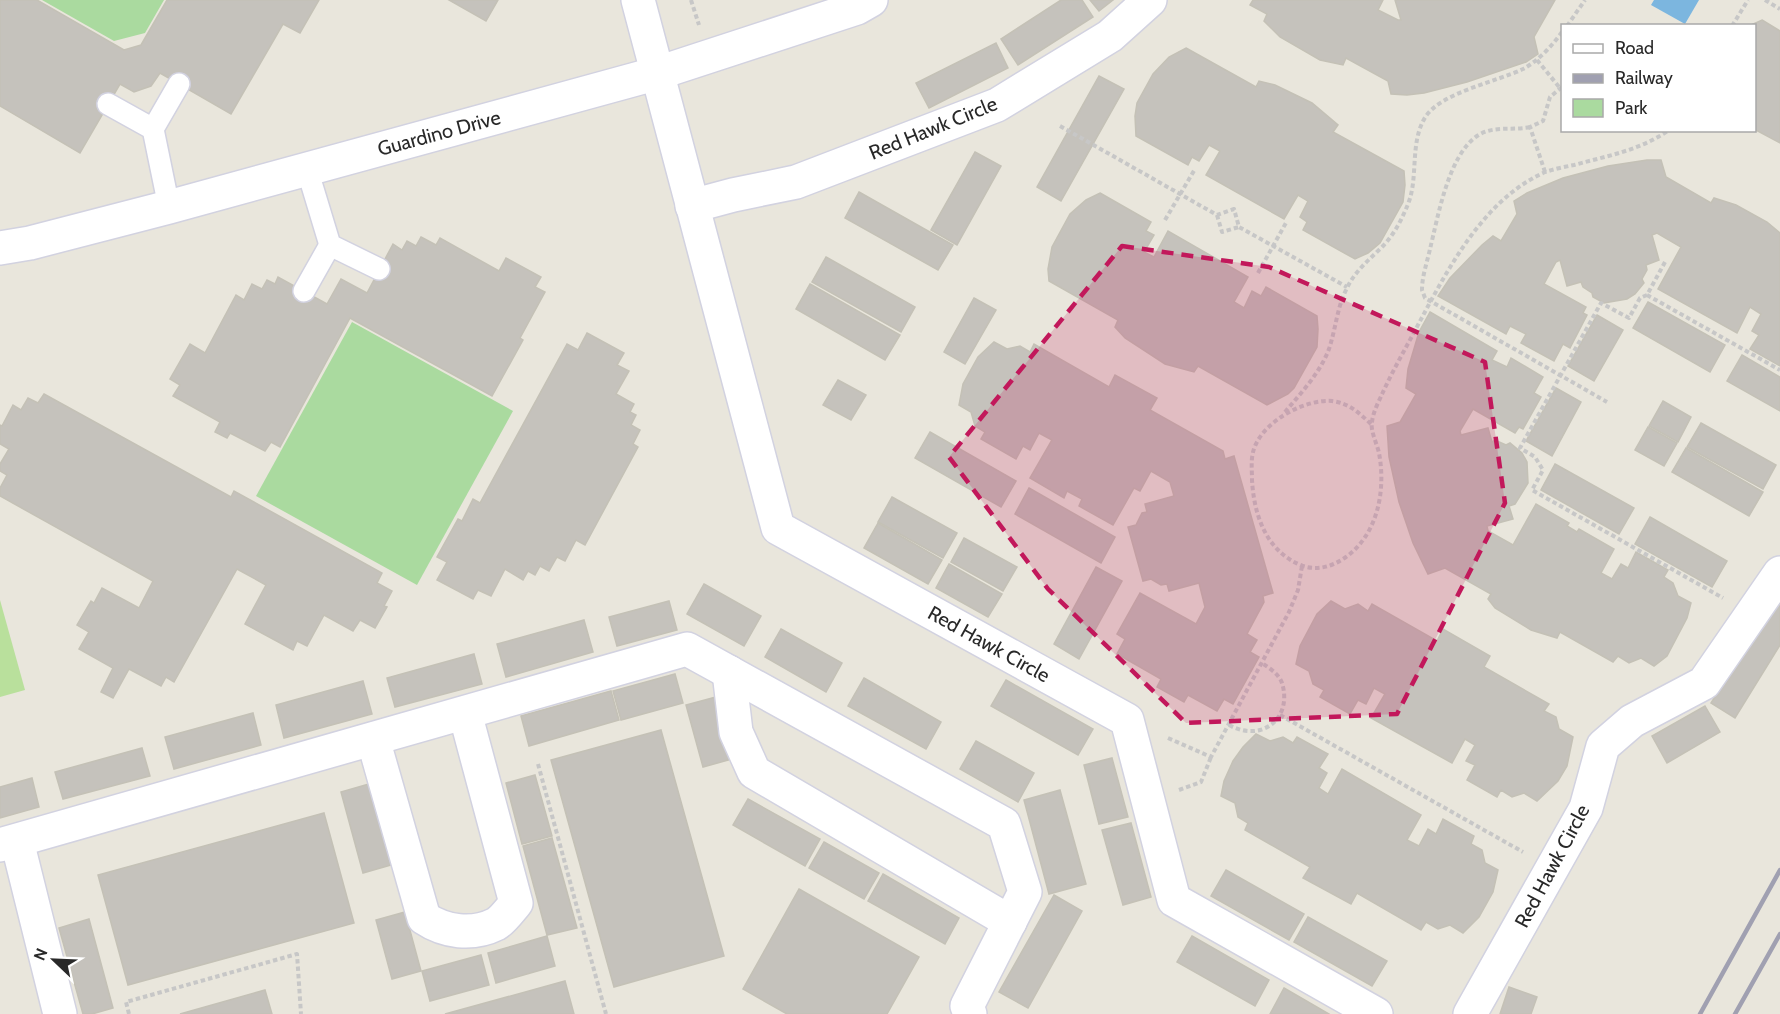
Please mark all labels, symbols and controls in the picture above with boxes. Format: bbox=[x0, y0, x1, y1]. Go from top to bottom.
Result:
legend bbox=[1561, 24, 1756, 132]
text: Road bbox=[1615, 37, 1654, 59]
text: Railway bbox=[1615, 67, 1673, 89]
street label: Red Hawk Circle bbox=[865, 91, 1001, 165]
text: Park bbox=[1615, 97, 1648, 119]
street label: Guardino Drive bbox=[375, 105, 503, 161]
street label: Red Hawk Circle bbox=[924, 601, 1054, 687]
street label: Red Hawk Circle bbox=[1509, 800, 1595, 932]
north arrow bbox=[24, 930, 84, 990]
text: N bbox=[30, 945, 52, 963]

